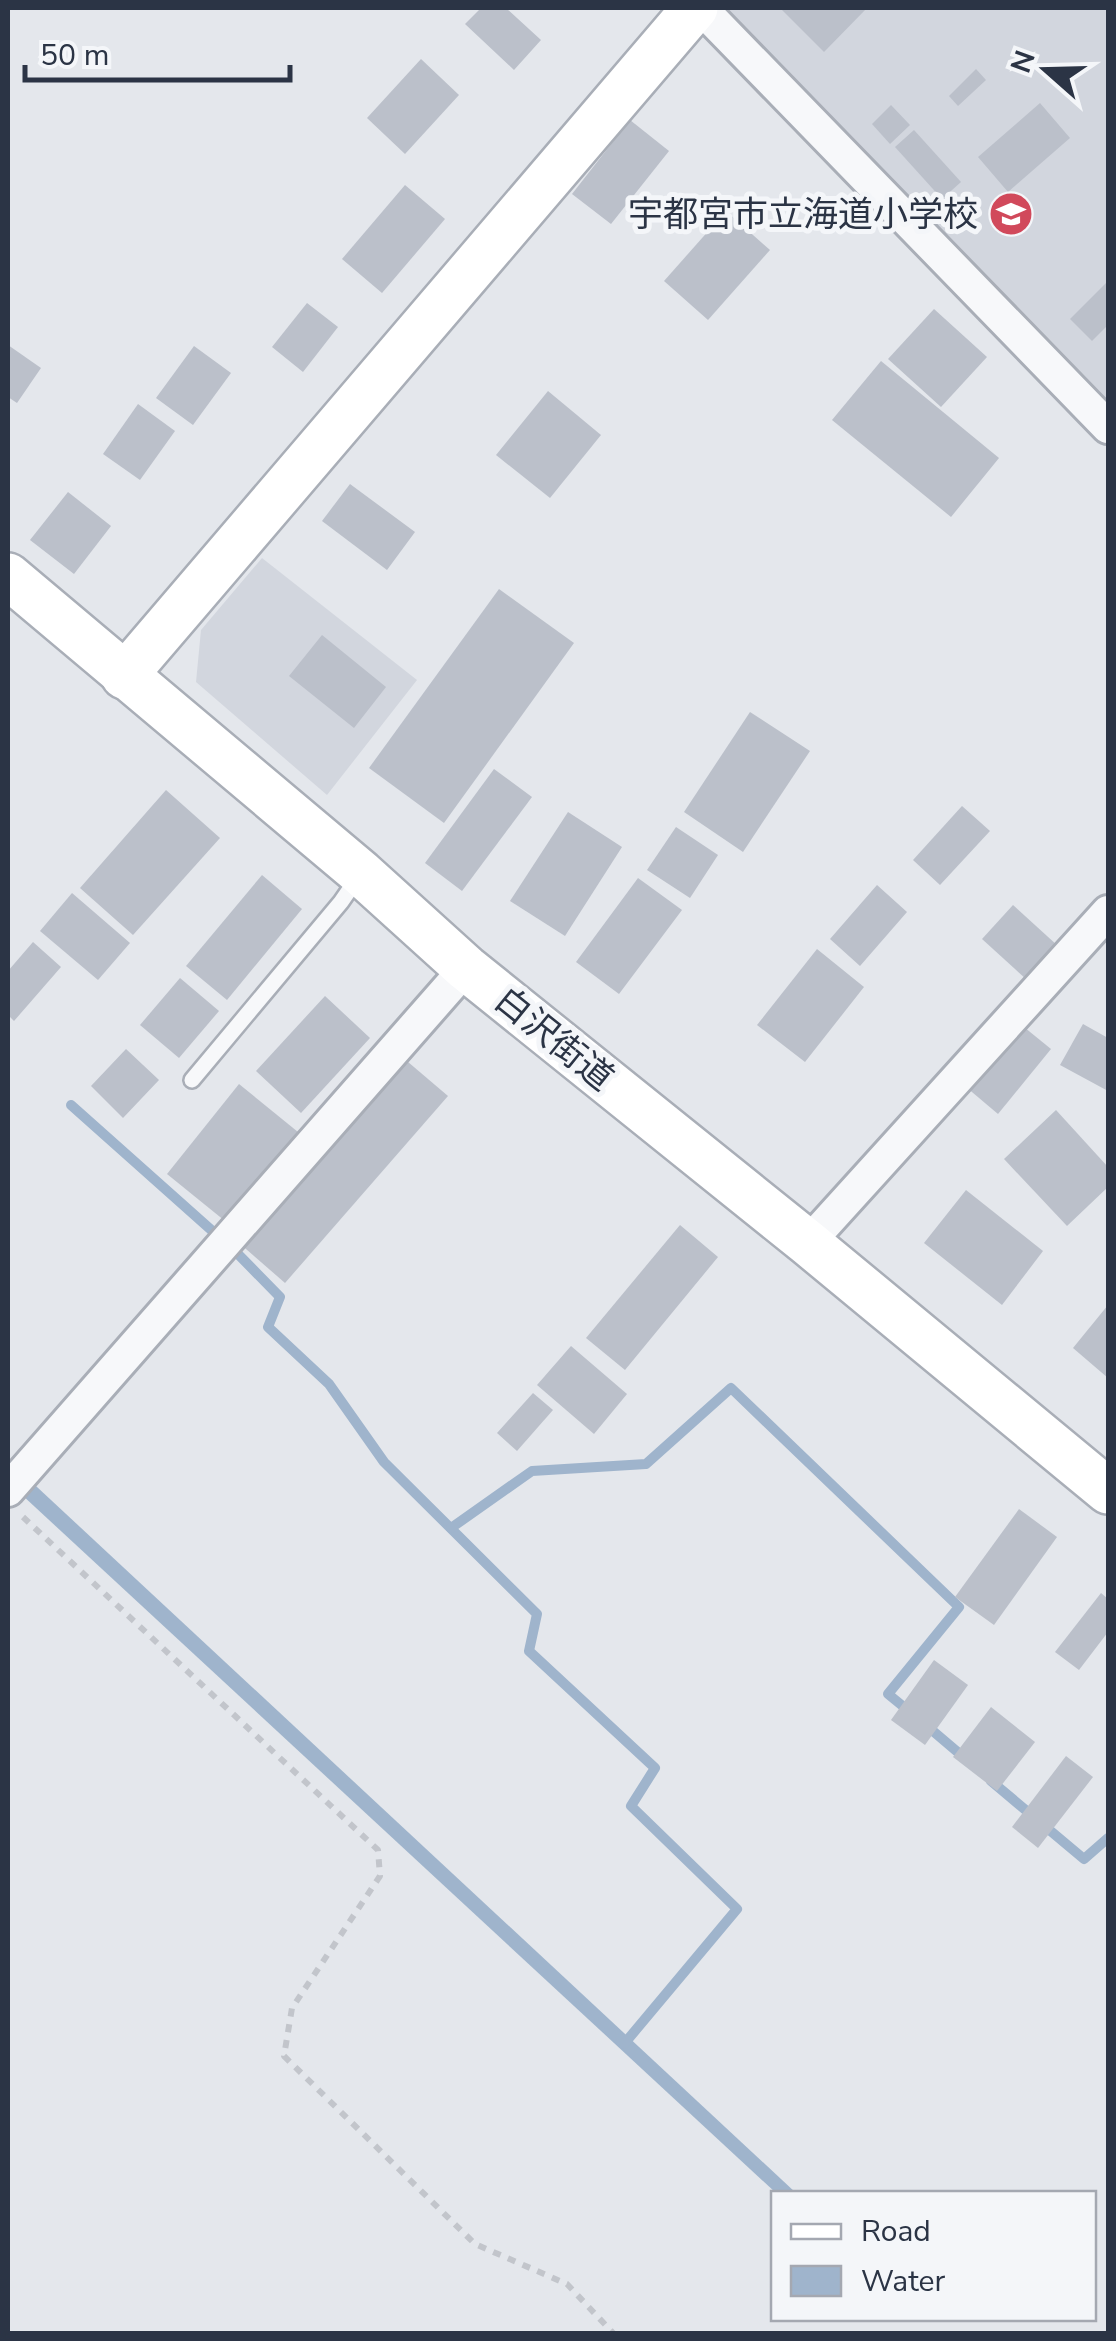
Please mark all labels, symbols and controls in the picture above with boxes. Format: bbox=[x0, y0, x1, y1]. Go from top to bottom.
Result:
scale bar bbox=[25, 20, 290, 82]
north arrow bbox=[996, 20, 1096, 120]
text: 50 m bbox=[40, 35, 109, 76]
text: N bbox=[1002, 45, 1045, 78]
place label: 宇都宮市立海道小学校 bbox=[628, 191, 978, 238]
school or university icon: 宇都宮市立海道小学校 bbox=[988, 191, 1034, 237]
street label: 白沢街道 bbox=[485, 977, 623, 1101]
legend bbox=[771, 2191, 1096, 2321]
text: Road bbox=[861, 2211, 931, 2252]
text: Water bbox=[861, 2261, 946, 2302]

